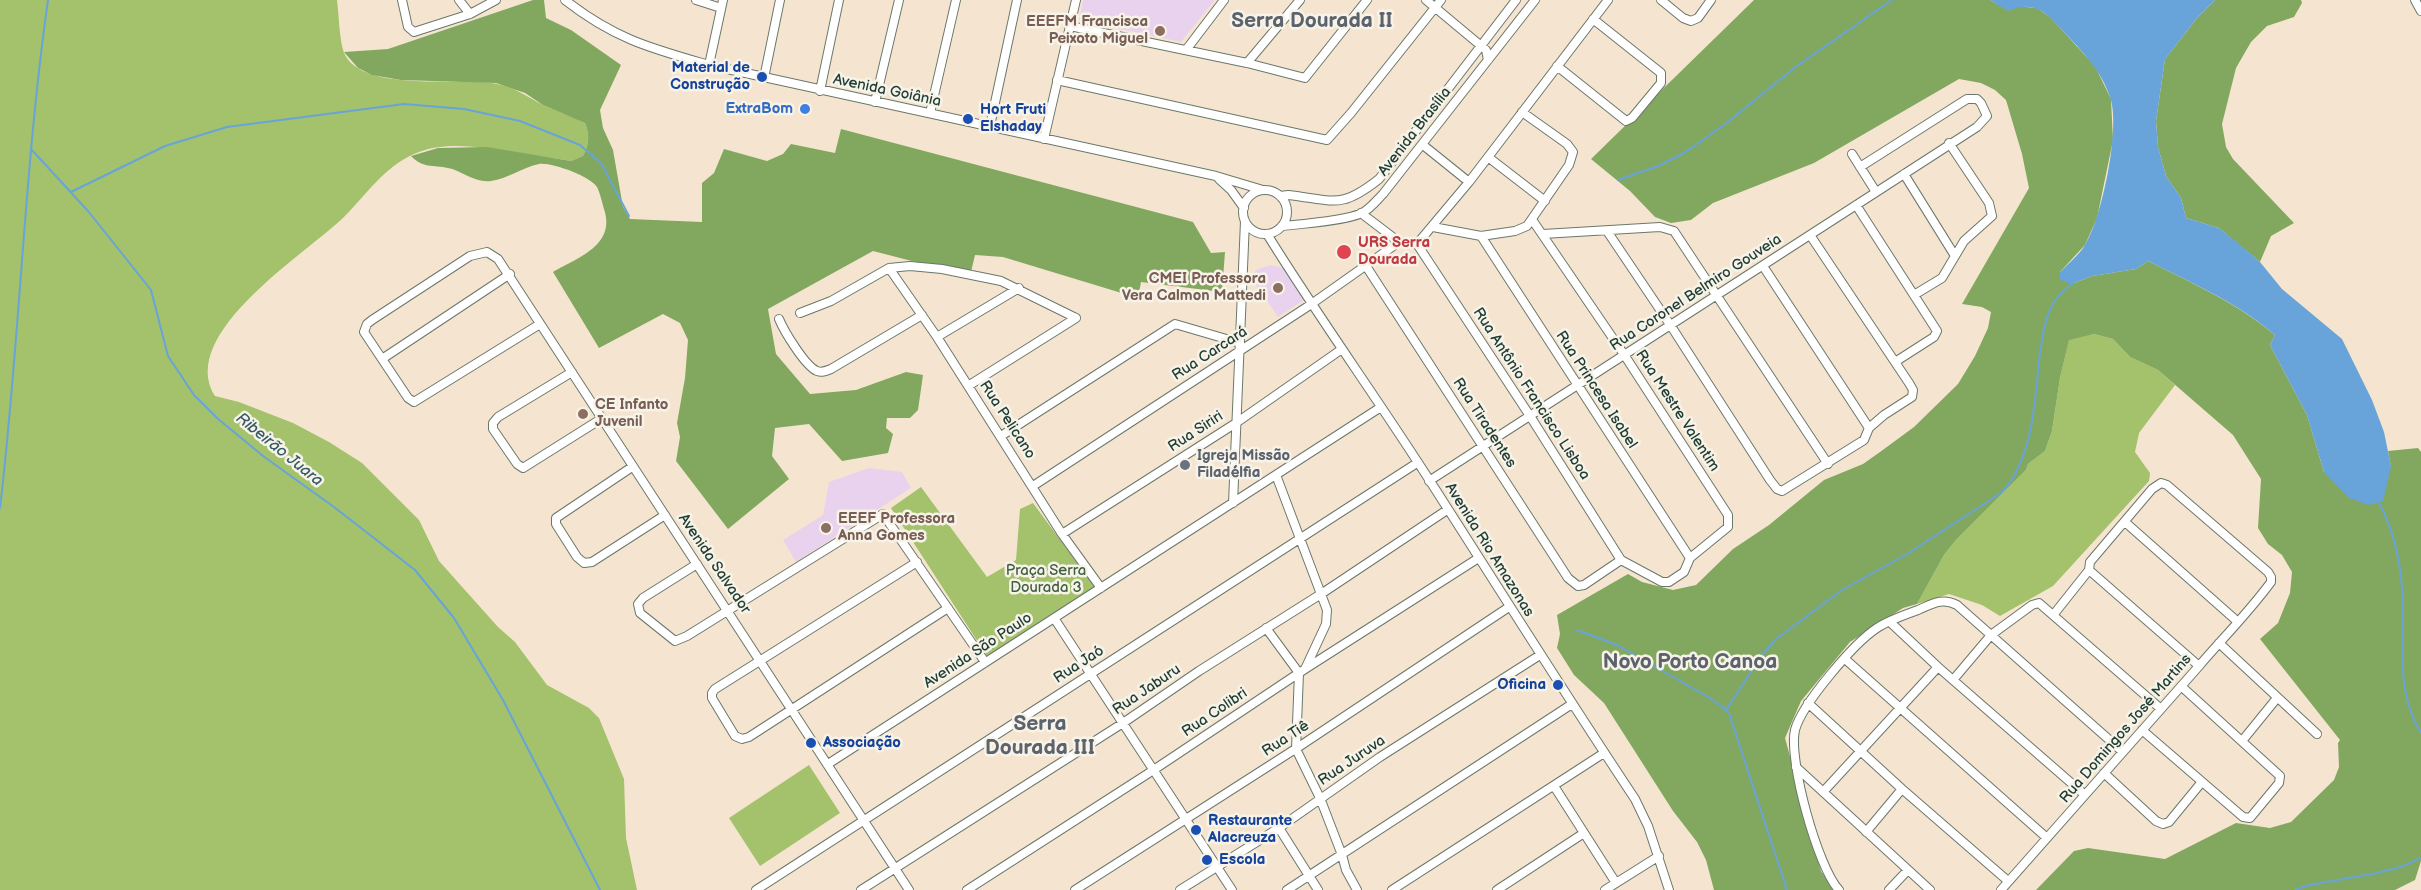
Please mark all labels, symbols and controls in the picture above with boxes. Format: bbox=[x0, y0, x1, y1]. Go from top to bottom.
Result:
district label: Serra Dourada II bbox=[1231, 9, 1393, 35]
place label: EEEFM Francisca Peixoto Miguel bbox=[1026, 13, 1148, 48]
marker: EEEFM Francisca Peixoto Miguel bbox=[1153, 24, 1167, 38]
place label: Material de Construção bbox=[670, 59, 750, 94]
marker: Material de Construção bbox=[755, 70, 769, 84]
street label: Avenida Goiânia bbox=[831, 71, 943, 111]
street label: Avenida Brasília bbox=[1375, 84, 1455, 180]
place label: ExtraBom bbox=[725, 100, 793, 118]
place label: Hort Fruti Elshaday bbox=[980, 101, 1046, 136]
marker: ExtraBom bbox=[798, 102, 812, 116]
marker: Hort Fruti Elshaday bbox=[961, 112, 975, 126]
street label: Rua Coronel Belmiro Gouveia bbox=[1607, 231, 1785, 355]
place label: URS Serra Dourada bbox=[1358, 234, 1430, 269]
marker: URS Serra Dourada bbox=[1335, 243, 1353, 261]
place label: CMEI Professora Vera Calmon Mattedi bbox=[1122, 270, 1266, 305]
marker: CMEI Professora Vera Calmon Mattedi bbox=[1271, 281, 1285, 295]
street label: Rua Antônio Francisco Lisboa bbox=[1468, 304, 1594, 484]
street label: Rua Carcará bbox=[1169, 323, 1251, 385]
street label: Rua Princesa Isabel bbox=[1551, 328, 1641, 452]
street label: Rua Mestre Valentim bbox=[1631, 347, 1723, 475]
street label: Rua Tiradentes bbox=[1448, 375, 1520, 471]
street label: Rua Pelicano bbox=[975, 378, 1039, 462]
place label: CE Infanto Juvenil bbox=[595, 396, 668, 431]
marker: CE Infanto Juvenil bbox=[576, 407, 590, 421]
street label: Rua Siriri bbox=[1165, 408, 1227, 456]
water label: Ribeirão Juara bbox=[232, 409, 326, 491]
place label: Igreja Missão Filadélfia bbox=[1197, 447, 1290, 482]
marker: Igreja Missão Filadélfia bbox=[1178, 458, 1192, 472]
street label: Avenida Rio Amazonas bbox=[1440, 480, 1538, 620]
place label: EEEF Professora Anna Gomes bbox=[838, 510, 955, 545]
street label: Avenida Salvador bbox=[674, 511, 754, 617]
marker: EEEF Professora Anna Gomes bbox=[819, 521, 833, 535]
park label: Praça Serra Dourada 3 bbox=[1006, 562, 1086, 597]
street label: Avenida São Paulo bbox=[920, 609, 1036, 693]
street label: Rua Jaó bbox=[1051, 642, 1107, 688]
district label: Novo Porto Canoa bbox=[1603, 650, 1777, 676]
street label: Rua Domingos José Martins bbox=[2056, 651, 2196, 807]
street label: Rua Jaburu bbox=[1110, 661, 1184, 719]
place label: Oficina bbox=[1498, 676, 1546, 694]
marker: Oficina bbox=[1551, 678, 1565, 692]
street label: Rua Colibri bbox=[1179, 685, 1251, 741]
district label: Serra Dourada III bbox=[985, 712, 1095, 762]
street label: Rua Tiê bbox=[1259, 717, 1313, 761]
street label: Rua Juruva bbox=[1315, 732, 1389, 790]
place label: Associação bbox=[823, 734, 901, 752]
marker: Associação bbox=[804, 736, 818, 750]
place label: Restaurante Alacreuza bbox=[1208, 812, 1292, 847]
marker: Restaurante Alacreuza bbox=[1189, 823, 1203, 837]
place label: Escola bbox=[1219, 851, 1265, 869]
marker: Escola bbox=[1200, 853, 1214, 867]

